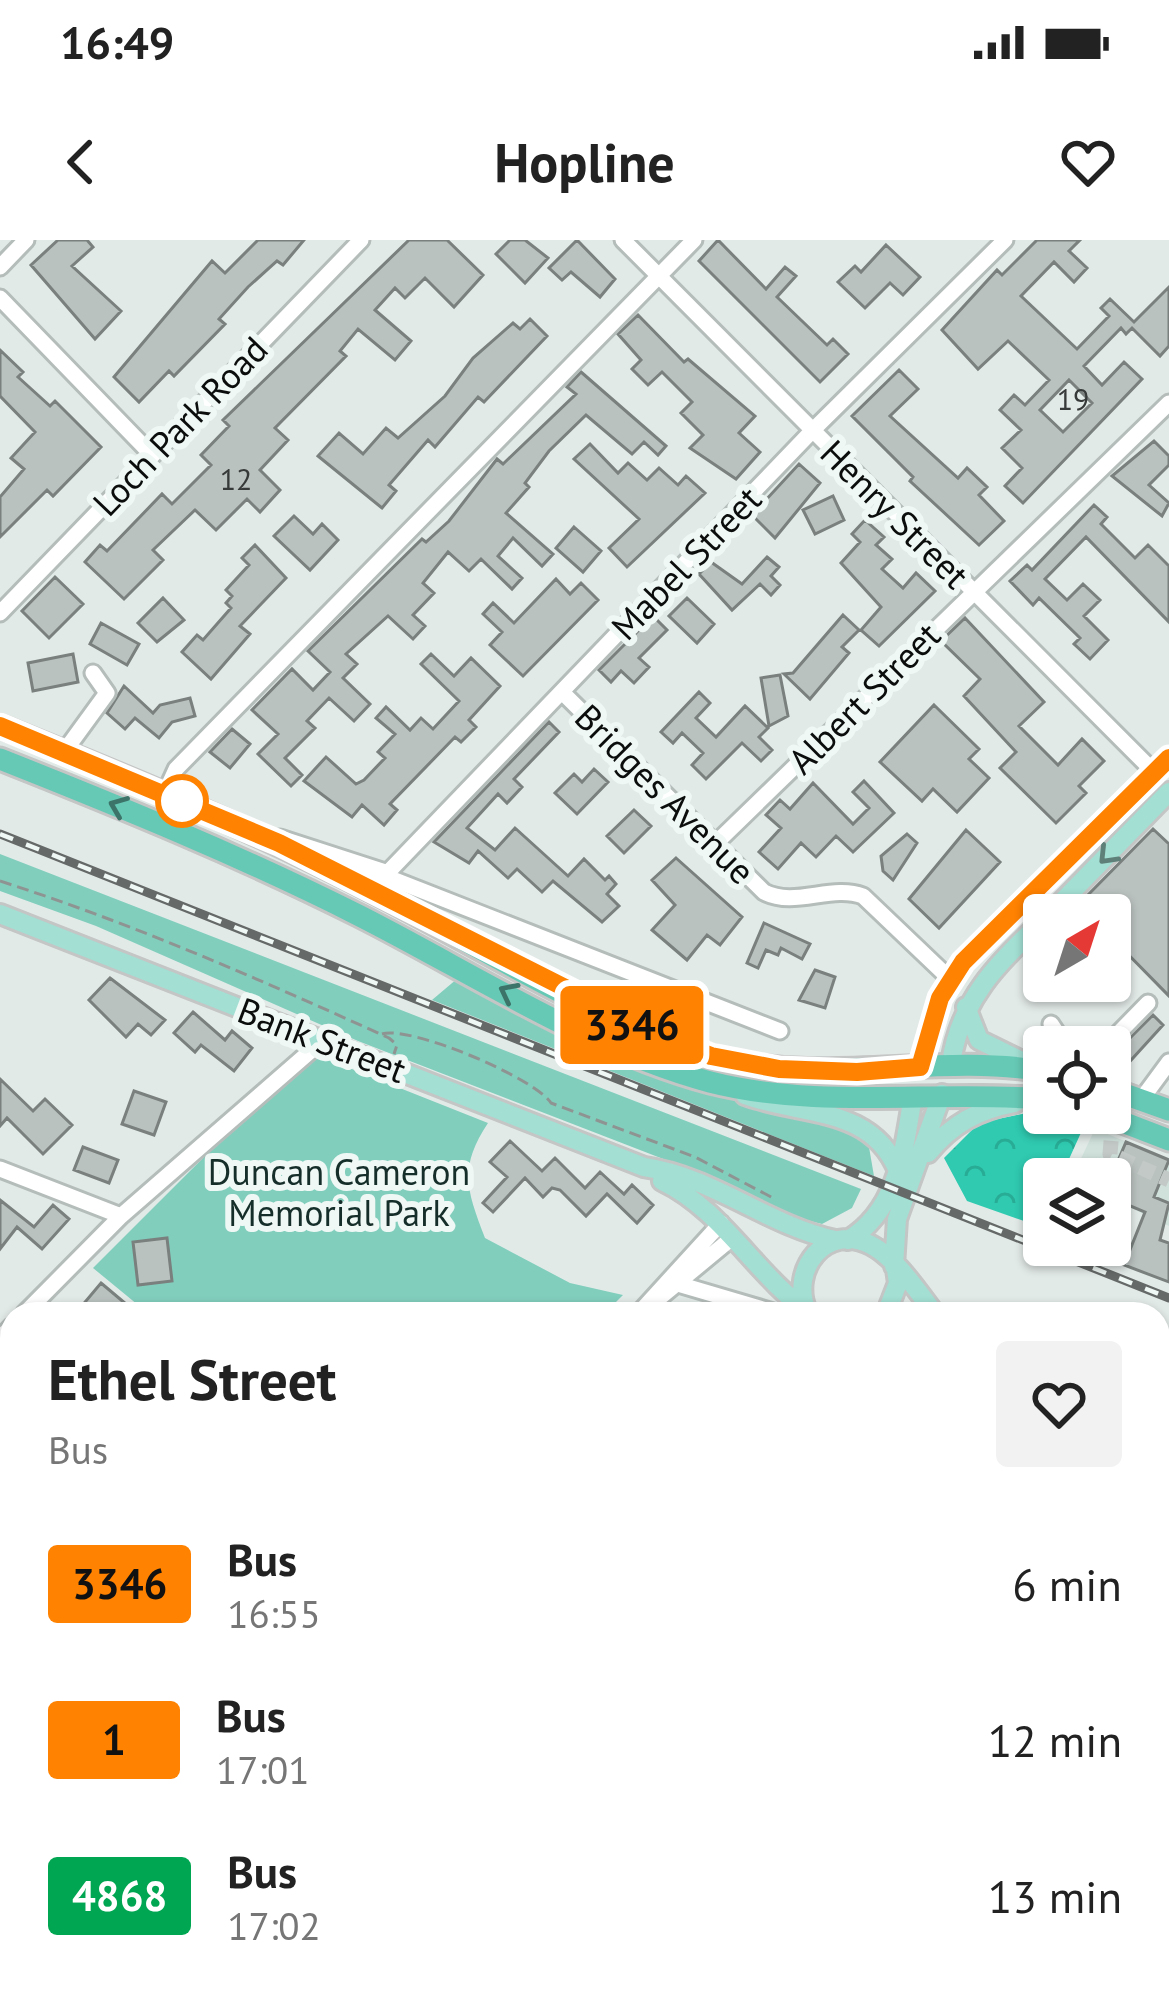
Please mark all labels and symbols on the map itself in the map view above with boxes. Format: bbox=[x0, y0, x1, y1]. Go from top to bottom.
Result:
street label: Loch Park Road bbox=[82, 326, 277, 526]
house number: 19 bbox=[1057, 379, 1089, 418]
street label: Henry Street bbox=[811, 429, 980, 598]
house number: 12 bbox=[220, 459, 252, 498]
street label: Mabel Street bbox=[601, 476, 771, 650]
street label: Albert Street bbox=[778, 612, 950, 784]
street label: Bridges Avenue bbox=[565, 694, 765, 894]
unlabelled marker bbox=[157, 776, 207, 826]
one-way arrow bbox=[109, 796, 130, 820]
one-way arrow bbox=[1099, 841, 1121, 863]
north arrow bbox=[1023, 894, 1131, 1002]
one-way arrow bbox=[499, 983, 520, 1006]
street label: Bank Street bbox=[231, 986, 413, 1093]
line badge: 3346 bbox=[548, 986, 716, 1064]
park label: Duncan Cameron Memorial Park bbox=[208, 1148, 470, 1236]

